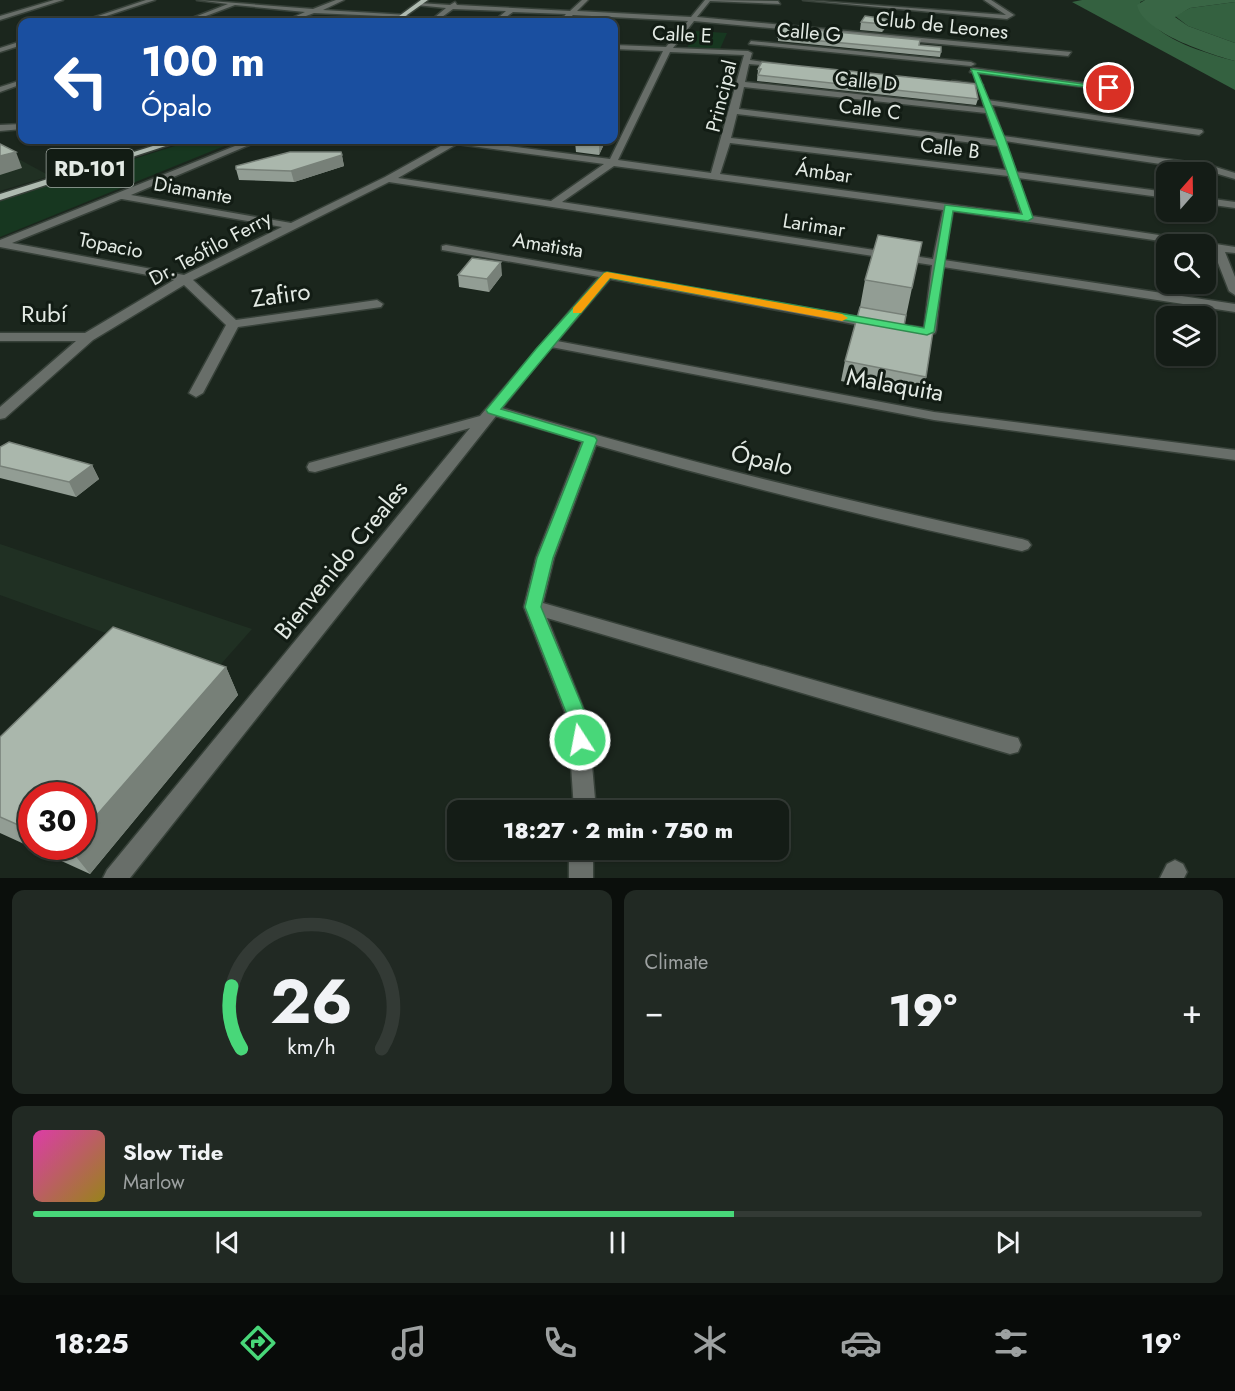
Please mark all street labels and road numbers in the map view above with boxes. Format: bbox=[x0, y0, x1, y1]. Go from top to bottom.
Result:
street label: Club de Leones bbox=[874, 4, 1010, 47]
street label: Calle G bbox=[776, 15, 842, 50]
street label: Calle E bbox=[651, 18, 713, 51]
street label: Principal bbox=[699, 57, 744, 135]
street label: Calle D bbox=[833, 64, 899, 99]
street label: Calle C bbox=[837, 91, 903, 128]
street label: Calle B bbox=[918, 130, 981, 167]
road number: RD-101 bbox=[46, 149, 134, 187]
street label: Ámbar bbox=[794, 154, 854, 191]
street label: Diamante bbox=[151, 169, 234, 212]
street label: Dr. Teófilo Ferry bbox=[144, 204, 277, 293]
street label: Larimar bbox=[781, 206, 847, 245]
street label: Topacio bbox=[76, 225, 146, 266]
street label: Amatista bbox=[511, 226, 585, 265]
street label: Zafiro bbox=[249, 273, 312, 316]
street label: Rubí bbox=[21, 296, 68, 331]
street label: Malaquita bbox=[844, 359, 946, 410]
street label: Ópalo bbox=[727, 435, 797, 484]
street label: Bienvenido Creales bbox=[265, 473, 416, 647]

